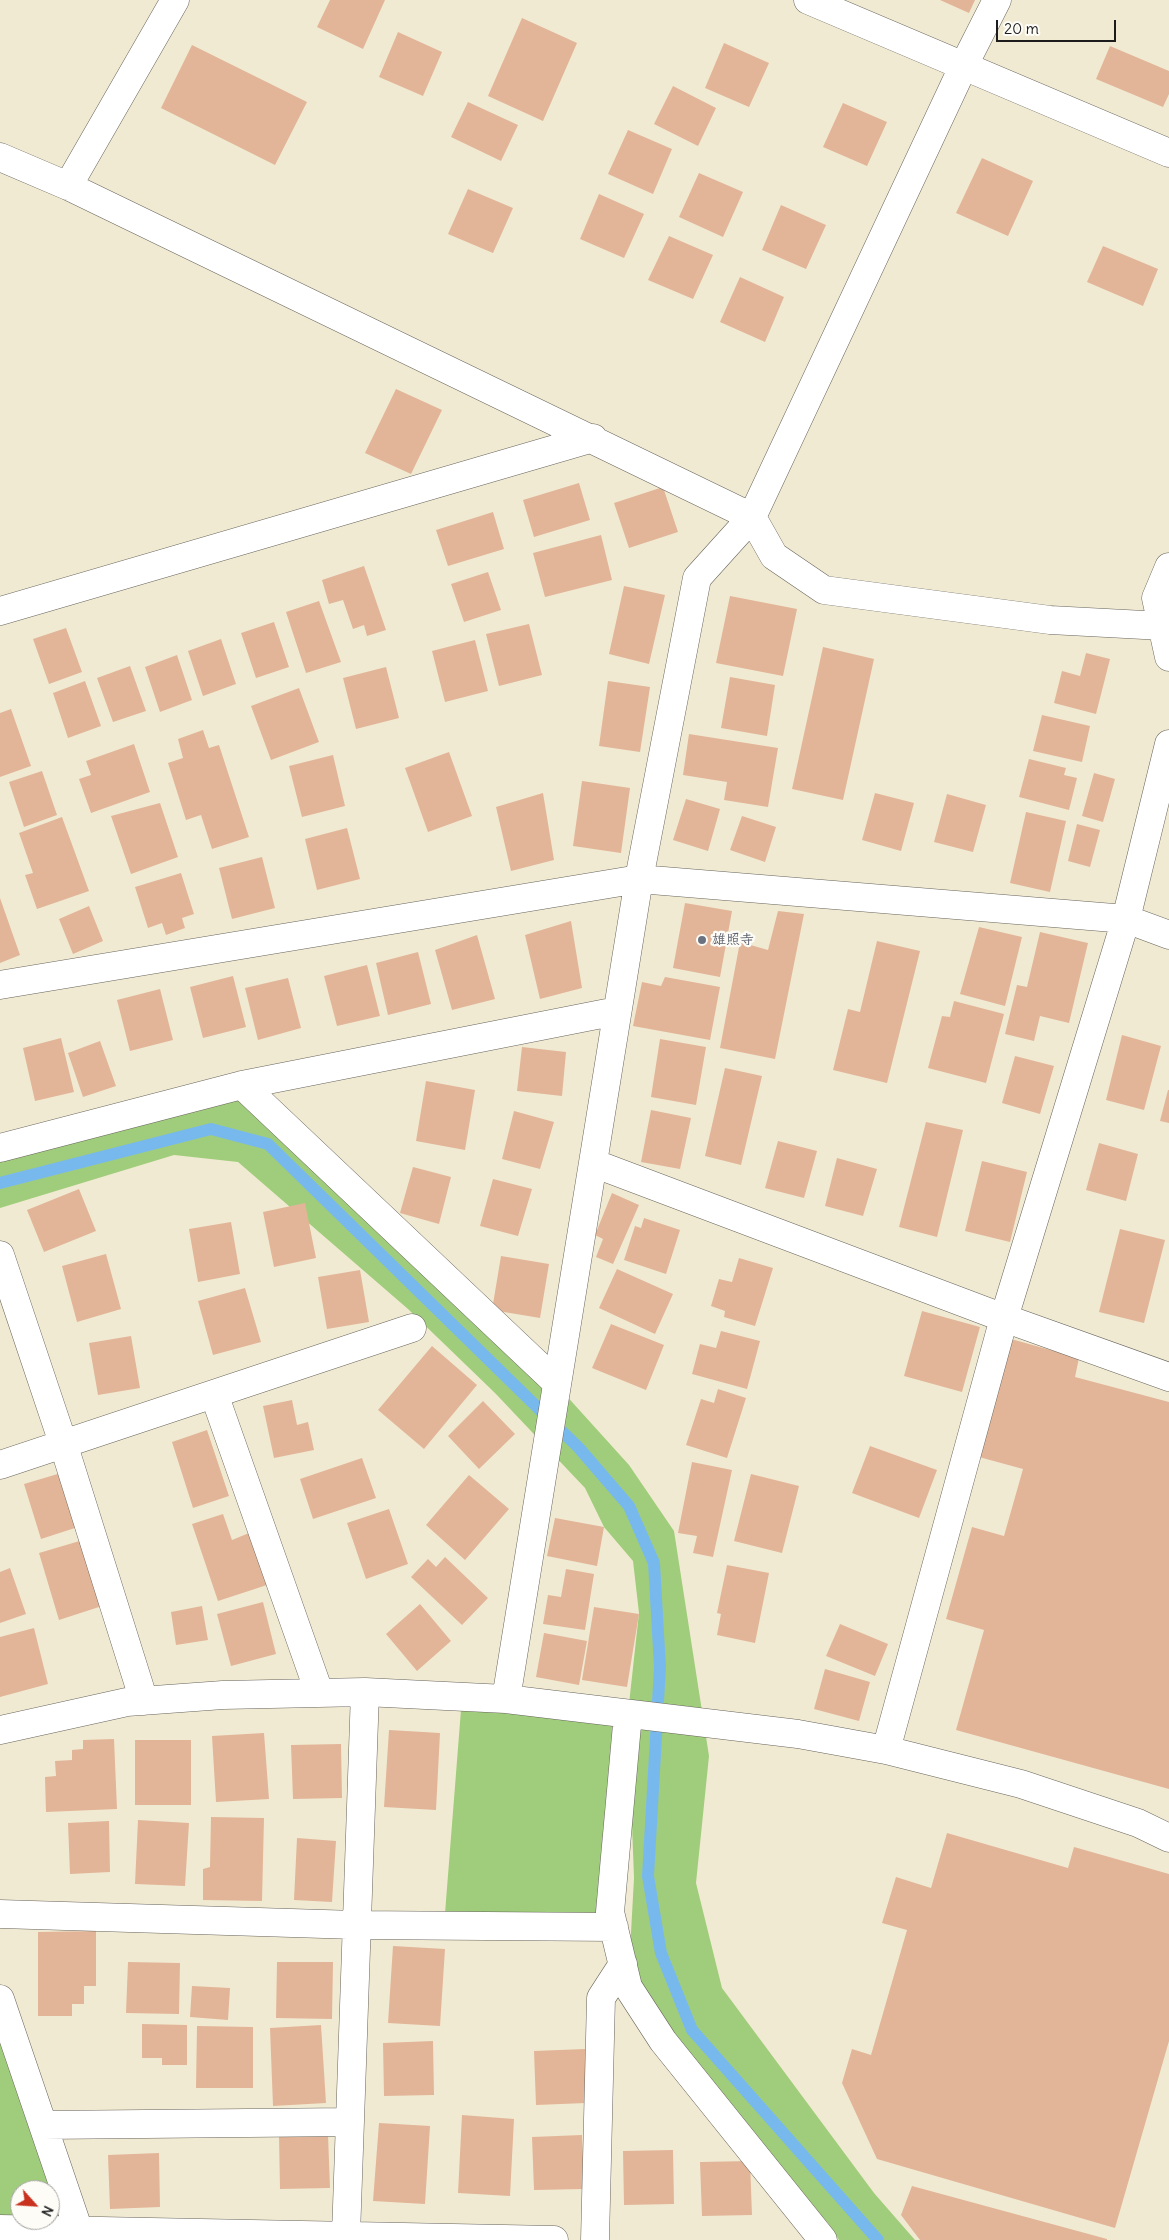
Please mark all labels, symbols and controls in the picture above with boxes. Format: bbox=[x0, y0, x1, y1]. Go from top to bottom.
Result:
scale bar bbox=[999, 10, 1119, 42]
text: 20 m bbox=[1004, 19, 1039, 38]
place label: 雄照寺 bbox=[712, 932, 754, 948]
marker: 雄照寺 bbox=[696, 934, 708, 946]
north arrow bbox=[10, 2180, 60, 2230]
text: N bbox=[37, 2203, 58, 2219]

